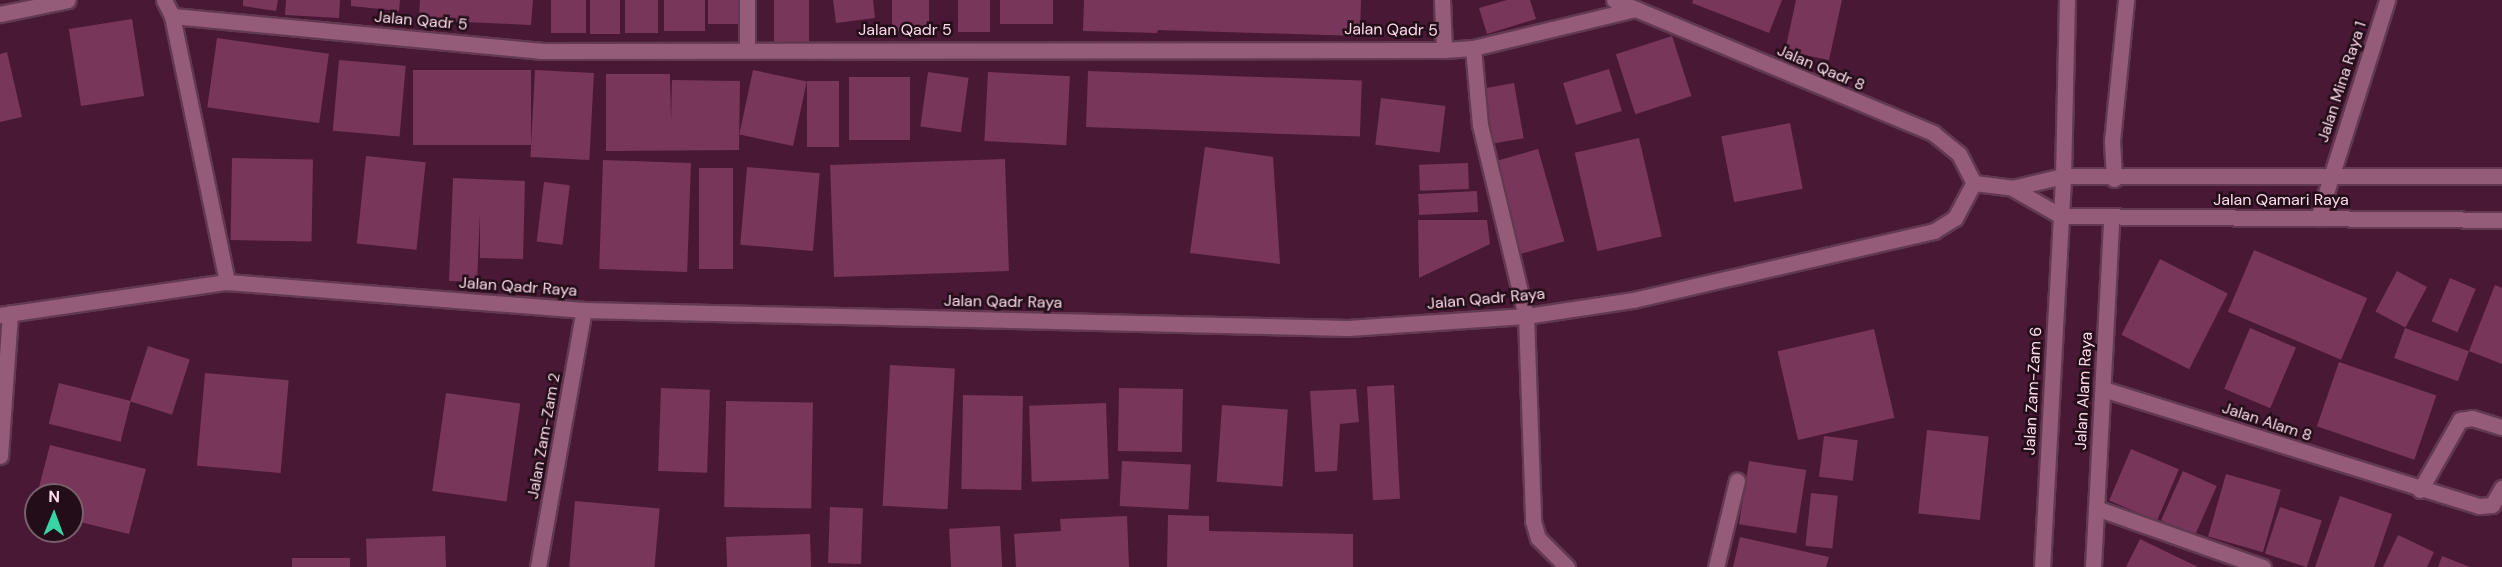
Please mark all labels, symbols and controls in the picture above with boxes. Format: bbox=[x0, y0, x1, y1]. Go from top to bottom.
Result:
street label: Jalan Qadr 5 bbox=[374, 7, 468, 35]
street label: Jalan Mina Raya 1 bbox=[2313, 19, 2371, 145]
street label: Jalan Qadr 5 bbox=[858, 20, 952, 40]
street label: Jalan Qadr 5 bbox=[1344, 20, 1438, 40]
street label: Jalan Qadr 8 bbox=[1774, 41, 1868, 95]
street label: Jalan Qamari Raya bbox=[2213, 190, 2349, 210]
street label: Jalan Qadr Raya bbox=[458, 273, 578, 301]
street label: Jalan Qadr Raya bbox=[1426, 284, 1546, 314]
street label: Jalan Qadr Raya bbox=[944, 291, 1062, 313]
street label: Jalan Zam-Zam 6 bbox=[2020, 326, 2046, 456]
street label: Jalan Alam Raya bbox=[2071, 331, 2097, 451]
street label: Jalan Zam-Zam 2 bbox=[523, 371, 565, 501]
street label: Jalan Alam 8 bbox=[2220, 398, 2314, 446]
north arrow bbox=[24, 483, 84, 543]
text: N bbox=[48, 486, 60, 507]

